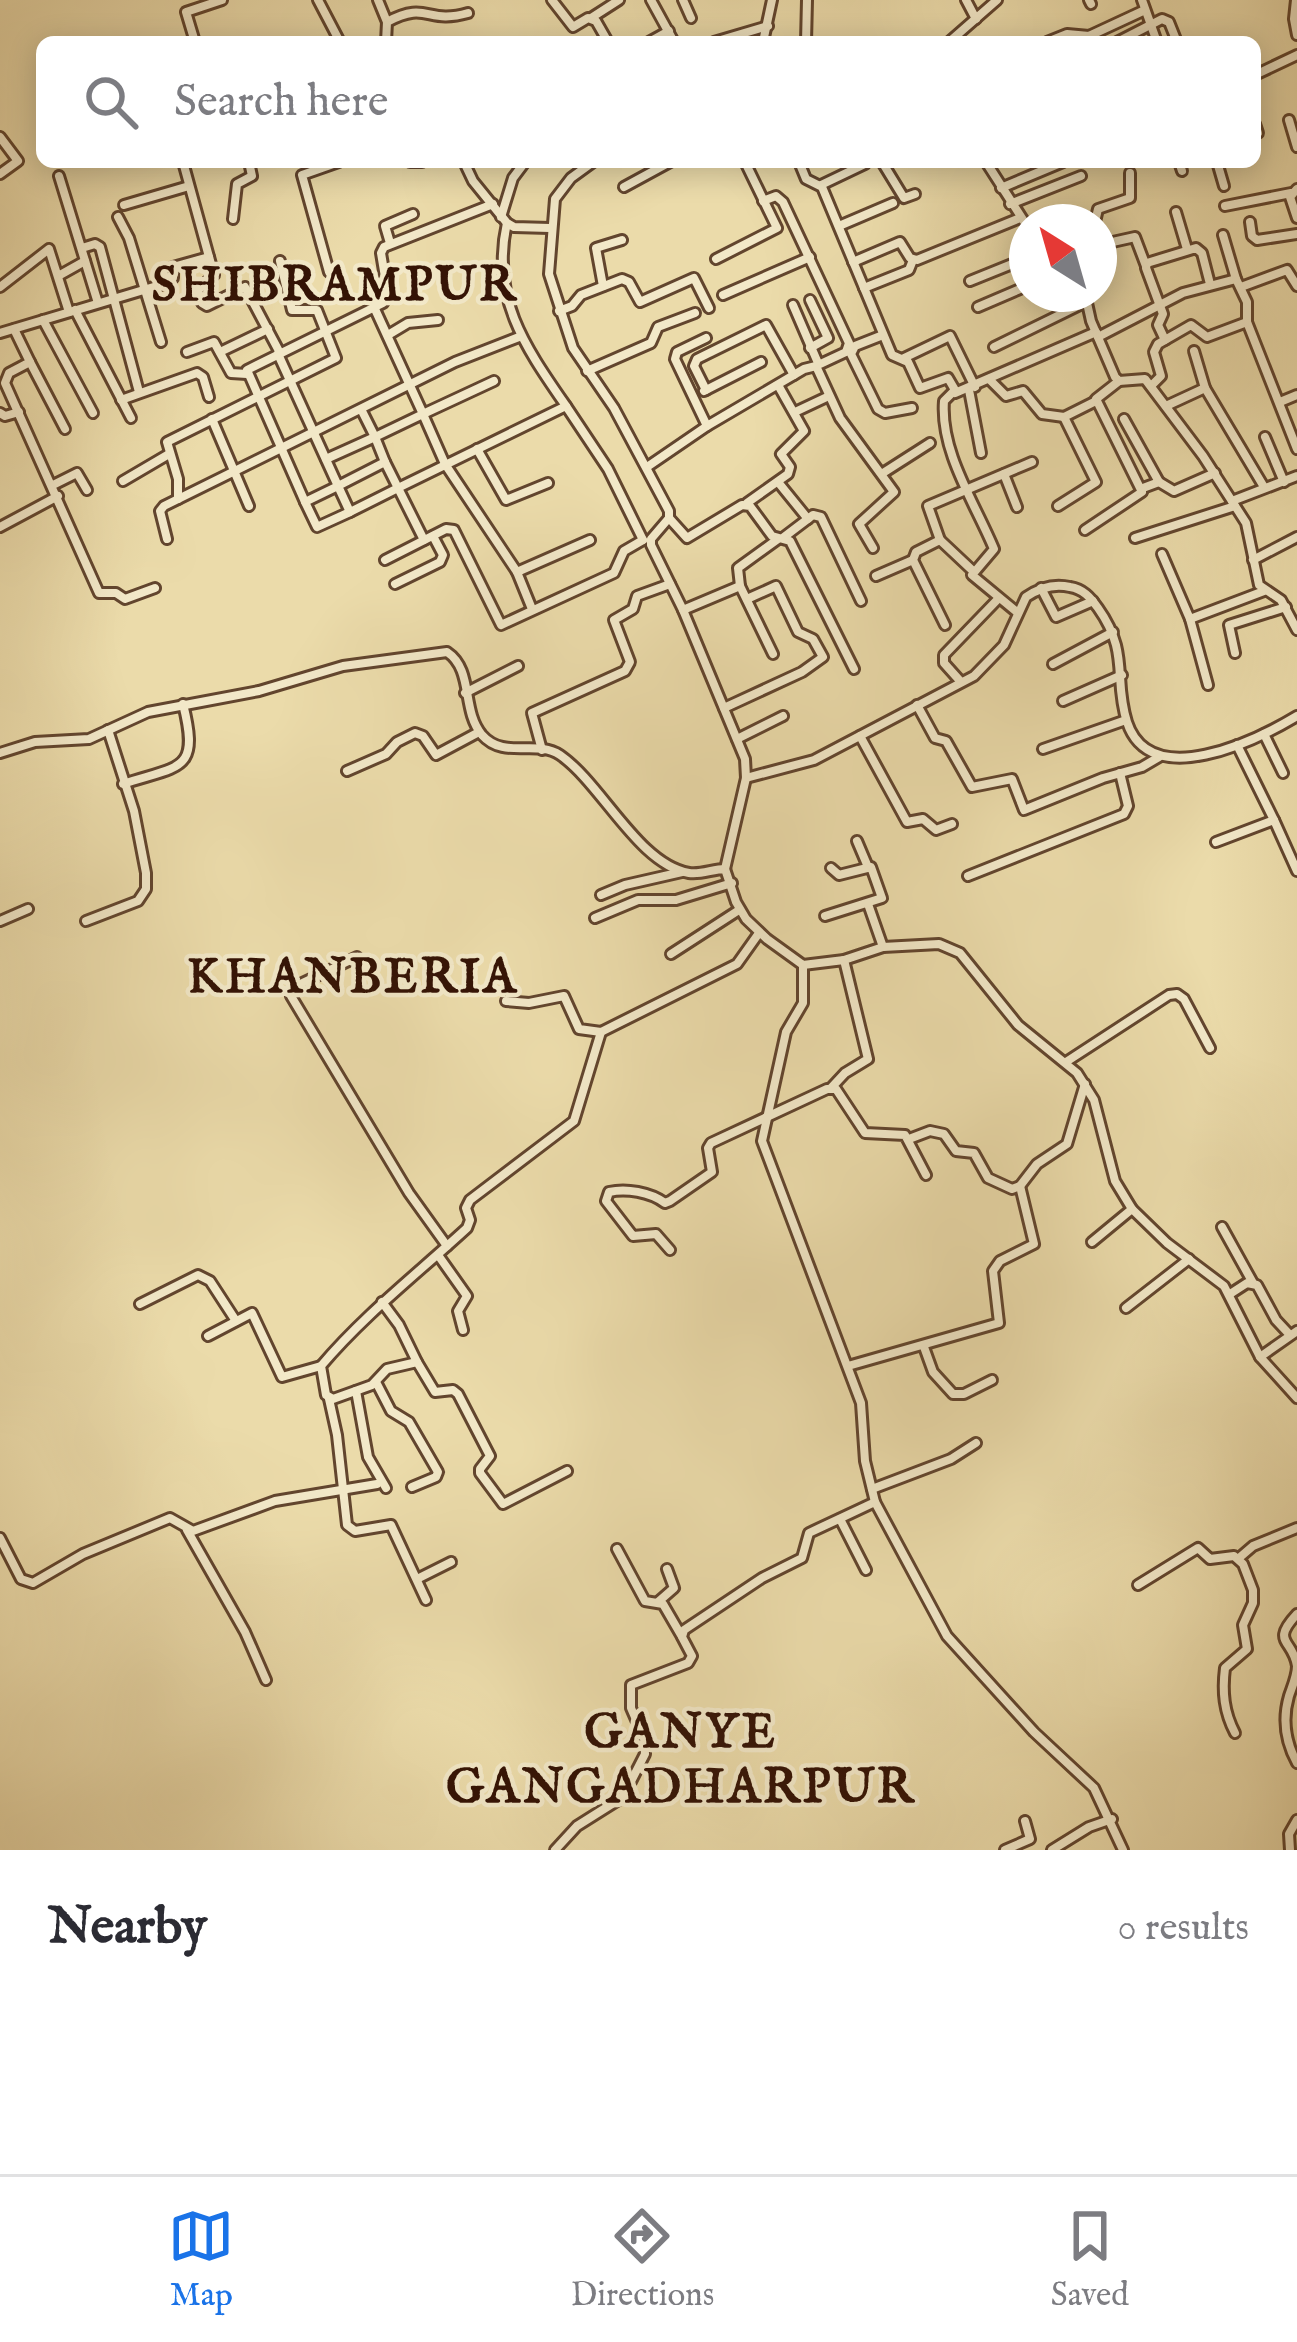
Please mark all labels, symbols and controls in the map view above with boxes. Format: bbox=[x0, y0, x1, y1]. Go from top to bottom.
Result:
search box bbox=[36, 36, 1261, 168]
icon: search bbox=[78, 69, 144, 135]
text: Search here bbox=[174, 74, 388, 131]
north arrow bbox=[1009, 204, 1117, 312]
district label: SHIBRAMPUR bbox=[152, 257, 518, 317]
district label: KHANBERIA bbox=[187, 949, 519, 1009]
district label: GANYE GANGADHARPUR bbox=[446, 1704, 916, 1819]
text: Nearby bbox=[48, 1896, 207, 1961]
text: 0 results bbox=[1117, 1904, 1249, 1953]
tab: Map bbox=[168, 2203, 234, 2317]
tab: Directions bbox=[571, 2203, 714, 2317]
tab: Saved bbox=[1051, 2203, 1129, 2317]

